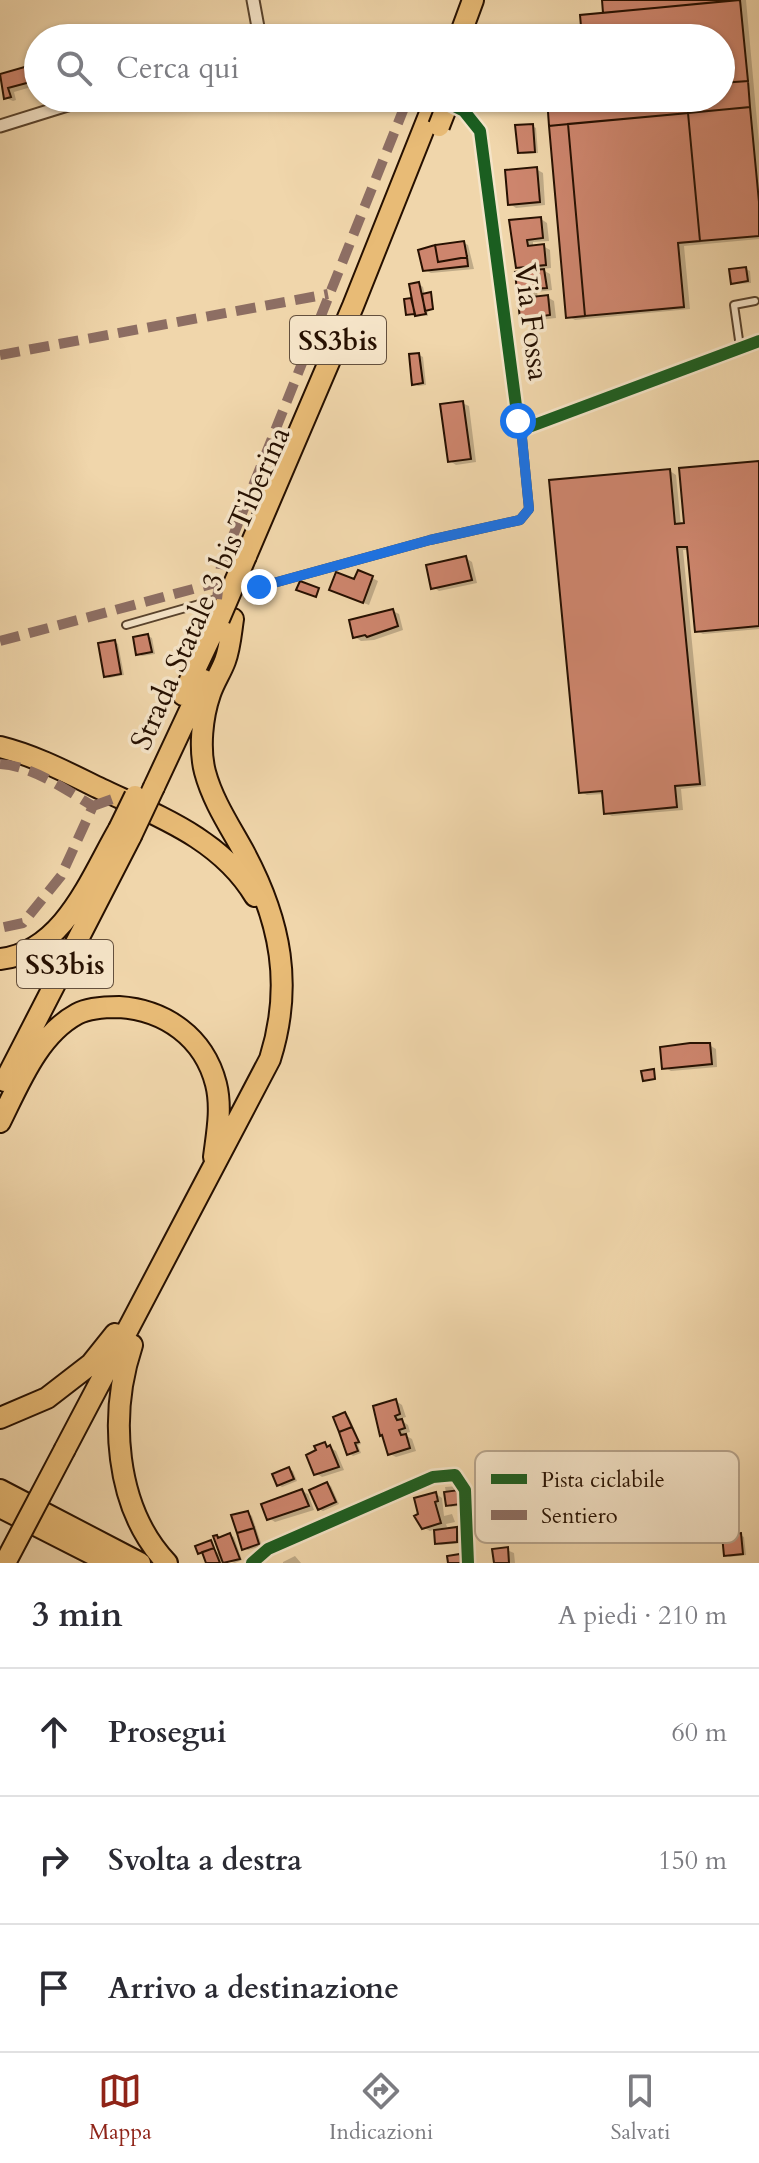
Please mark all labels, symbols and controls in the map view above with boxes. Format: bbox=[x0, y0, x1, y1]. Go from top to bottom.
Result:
search box bbox=[24, 24, 735, 112]
icon: search bbox=[52, 46, 96, 90]
text: Cerca qui bbox=[116, 48, 239, 89]
street label: Via Fossa bbox=[504, 261, 559, 383]
road number: SS3bis bbox=[290, 316, 386, 364]
route start bbox=[500, 403, 536, 439]
street label: Strada Statale 3 bis Tiberina bbox=[121, 420, 300, 757]
route end bbox=[241, 569, 277, 605]
road number: SS3bis bbox=[17, 940, 113, 988]
legend bbox=[475, 1451, 739, 1543]
text: Pista ciclabile bbox=[541, 1465, 665, 1495]
text: Sentiero bbox=[541, 1501, 618, 1531]
text: 3 min bbox=[32, 1592, 123, 1638]
text: A piedi · 210 m bbox=[558, 1598, 727, 1633]
icon: ahead bbox=[32, 1710, 76, 1754]
text: Prosegui bbox=[108, 1712, 227, 1753]
text: 60 m bbox=[671, 1715, 727, 1750]
icon: right bbox=[32, 1838, 76, 1882]
text: Svolta a destra bbox=[108, 1840, 302, 1881]
text: 150 m bbox=[658, 1843, 727, 1878]
icon: arrive bbox=[32, 1966, 76, 2010]
text: Arrivo a destinazione bbox=[108, 1968, 399, 2009]
tab: Mappa bbox=[89, 2069, 152, 2147]
tab: Indicazioni bbox=[329, 2069, 433, 2147]
tab: Salvati bbox=[610, 2069, 670, 2147]

